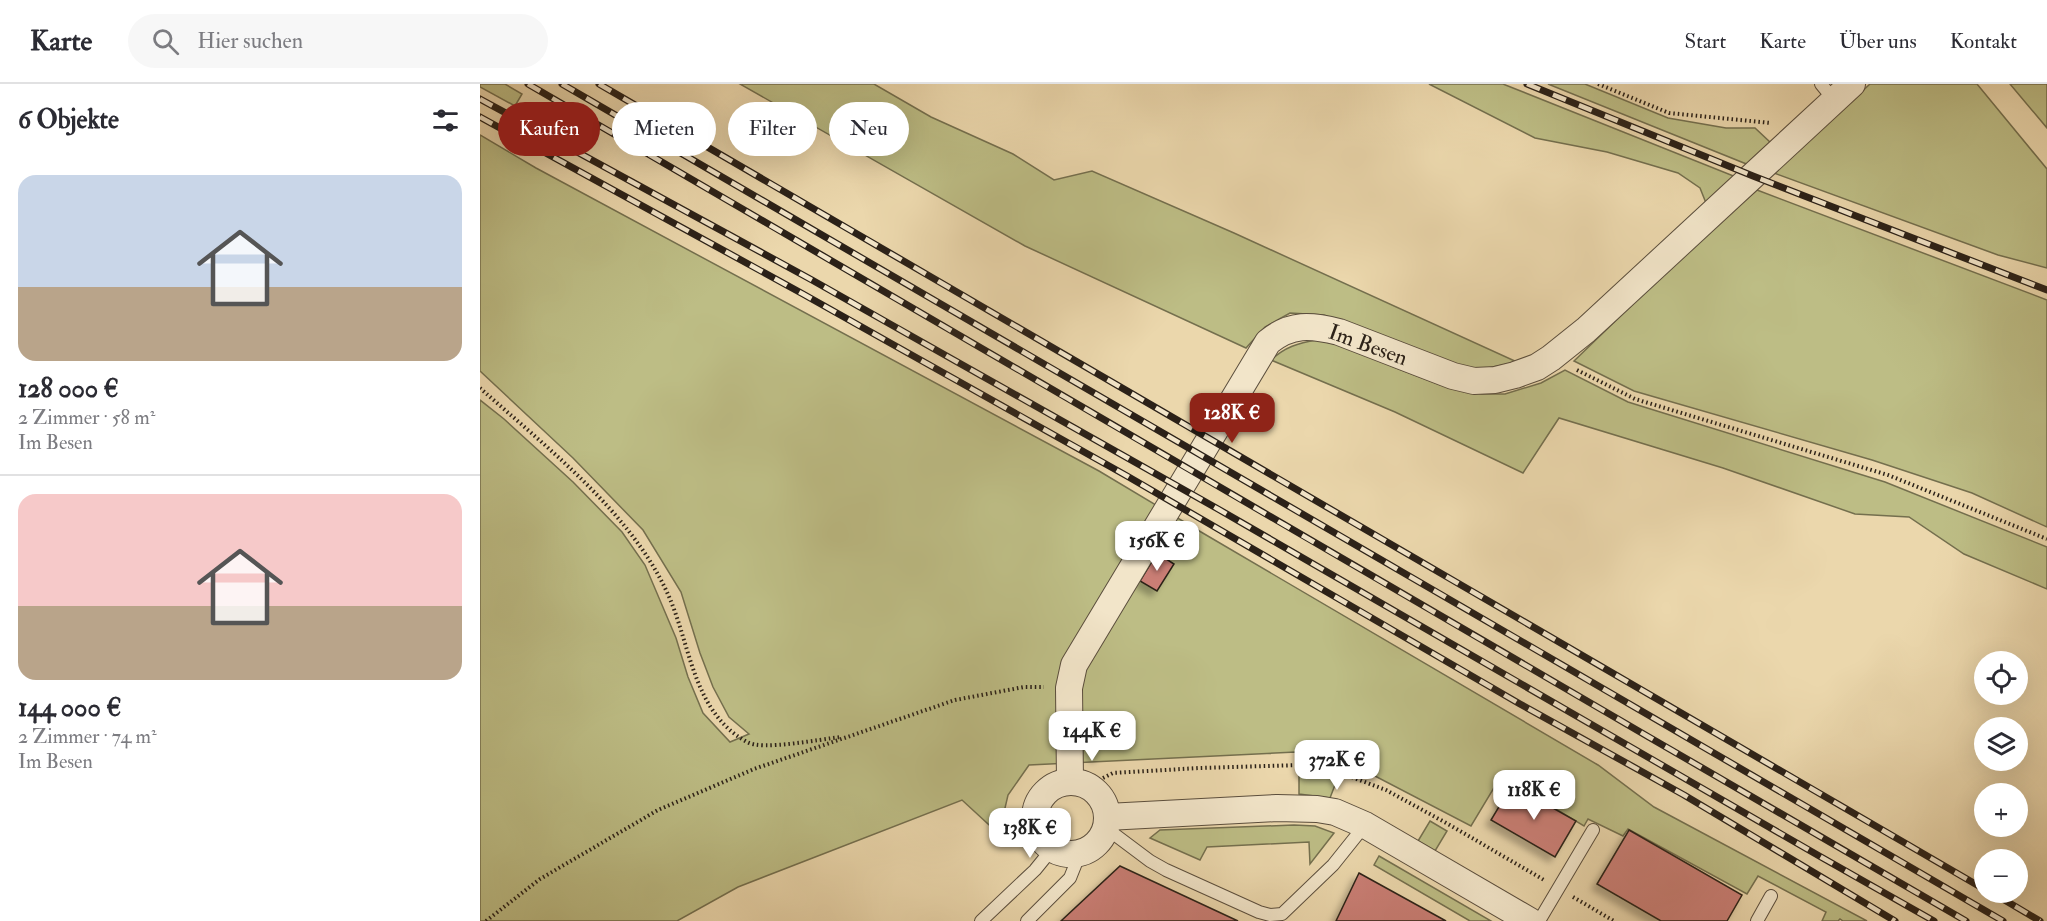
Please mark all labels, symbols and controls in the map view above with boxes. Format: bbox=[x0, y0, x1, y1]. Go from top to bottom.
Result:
search box bbox=[128, 14, 548, 68]
text: Karte bbox=[30, 24, 92, 59]
icon: search bbox=[149, 25, 182, 58]
text: Hier suchen bbox=[197, 27, 303, 55]
text: Start bbox=[1684, 28, 1726, 55]
text: Karte bbox=[1759, 28, 1806, 55]
text: Über uns bbox=[1839, 28, 1917, 55]
text: Kontakt bbox=[1950, 28, 2017, 55]
chip: Kaufen bbox=[498, 102, 600, 156]
chip: Mieten bbox=[612, 102, 716, 156]
chip: Filter bbox=[728, 102, 817, 156]
chip: Neu bbox=[829, 102, 909, 156]
text: 6 Objekte bbox=[18, 104, 119, 136]
icon: filters bbox=[429, 104, 462, 137]
icon: home bbox=[186, 214, 294, 322]
street label: Im Besen bbox=[1325, 318, 1411, 372]
text: 128 000 € bbox=[18, 373, 119, 405]
pin: 128K € bbox=[1183, 393, 1281, 444]
text: 128K € bbox=[1204, 400, 1260, 425]
text: 2 Zimmer · 58 m² bbox=[18, 405, 155, 430]
text: Im Besen bbox=[18, 430, 93, 455]
pin: 156K € bbox=[1108, 521, 1206, 572]
text: 156K € bbox=[1129, 528, 1185, 553]
icon: home bbox=[186, 533, 294, 641]
map controls bbox=[1974, 651, 2028, 903]
button: locate bbox=[1974, 651, 2028, 705]
text: 144 000 € bbox=[18, 692, 121, 724]
pin: 144K € bbox=[1043, 711, 1141, 762]
button: layers bbox=[1974, 717, 2028, 771]
text: 144K € bbox=[1063, 718, 1121, 743]
text: 2 Zimmer · 74 m² bbox=[18, 724, 157, 749]
pin: 372K € bbox=[1288, 740, 1386, 791]
text: 372K € bbox=[1309, 747, 1365, 772]
text: Im Besen bbox=[18, 749, 93, 774]
pin: 118K € bbox=[1485, 770, 1583, 821]
text: 118K € bbox=[1507, 777, 1561, 802]
button: + bbox=[1974, 783, 2028, 837]
pin: 138K € bbox=[981, 808, 1079, 859]
text: 138K € bbox=[1003, 815, 1057, 840]
button: − bbox=[1974, 849, 2028, 903]

